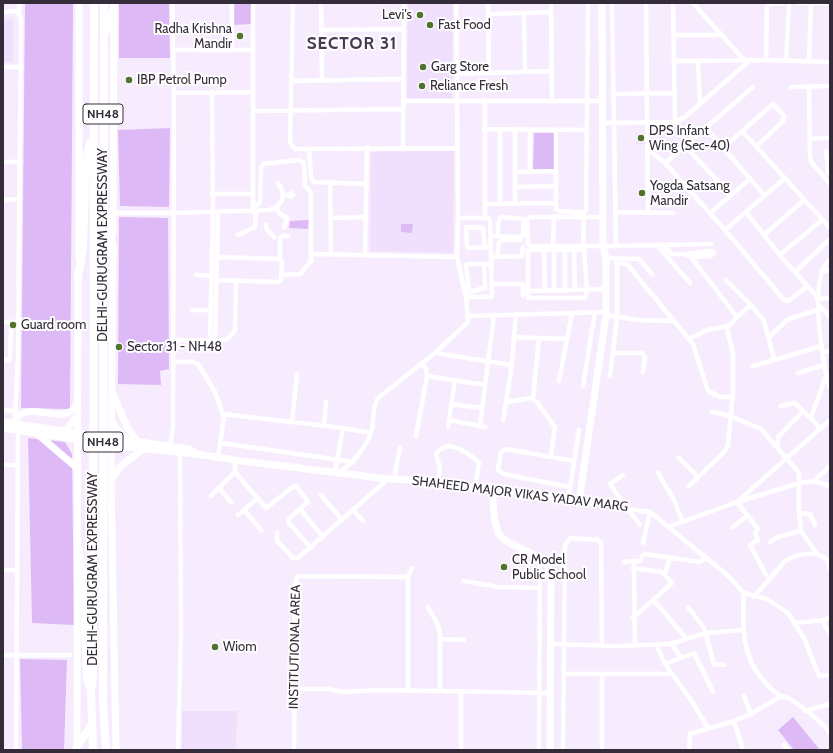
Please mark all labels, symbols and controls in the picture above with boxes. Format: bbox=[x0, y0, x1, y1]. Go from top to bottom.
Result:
place label: Levi's bbox=[382, 7, 412, 23]
marker: Levi's bbox=[415, 10, 425, 20]
place label: Fast Food bbox=[438, 17, 491, 33]
marker: Fast Food bbox=[425, 20, 435, 30]
place label: Radha Krishna Mandir bbox=[154, 21, 232, 52]
marker: Radha Krishna Mandir bbox=[235, 31, 245, 41]
district label: SECTOR 31 bbox=[307, 34, 397, 54]
place label: Garg Store bbox=[431, 59, 489, 75]
marker: Garg Store bbox=[418, 62, 428, 72]
place label: IBP Petrol Pump bbox=[137, 72, 227, 88]
marker: IBP Petrol Pump bbox=[124, 75, 134, 85]
place label: Reliance Fresh bbox=[430, 78, 508, 94]
marker: Reliance Fresh bbox=[417, 81, 427, 91]
road number: NH48 bbox=[83, 104, 123, 124]
place label: DPS Infant Wing (Sec-40) bbox=[649, 123, 730, 154]
marker: DPS Infant Wing (Sec-40) bbox=[636, 133, 646, 143]
street label: DELHI-GURUGRAM EXPRESSWAY bbox=[95, 148, 111, 342]
place label: Yogda Satsang Mandir bbox=[650, 178, 730, 209]
marker: Yogda Satsang Mandir bbox=[637, 188, 647, 198]
place label: Guard room bbox=[21, 317, 86, 333]
marker: Guard room bbox=[8, 320, 18, 330]
place label: Sector 31 - NH48 bbox=[127, 339, 222, 355]
marker: Sector 31 - NH48 bbox=[114, 342, 124, 352]
road number: NH48 bbox=[83, 432, 123, 452]
street label: DELHI-GURUGRAM EXPRESSWAY bbox=[85, 472, 101, 666]
street label: SHAHEED MAJOR VIKAS YADAV MARG bbox=[411, 473, 629, 515]
place label: CR Model Public School bbox=[512, 552, 586, 583]
marker: CR Model Public School bbox=[499, 562, 509, 572]
street label: INSTITUTIONAL AREA bbox=[286, 585, 304, 709]
place label: Wiom bbox=[223, 639, 257, 655]
marker: Wiom bbox=[210, 642, 220, 652]

